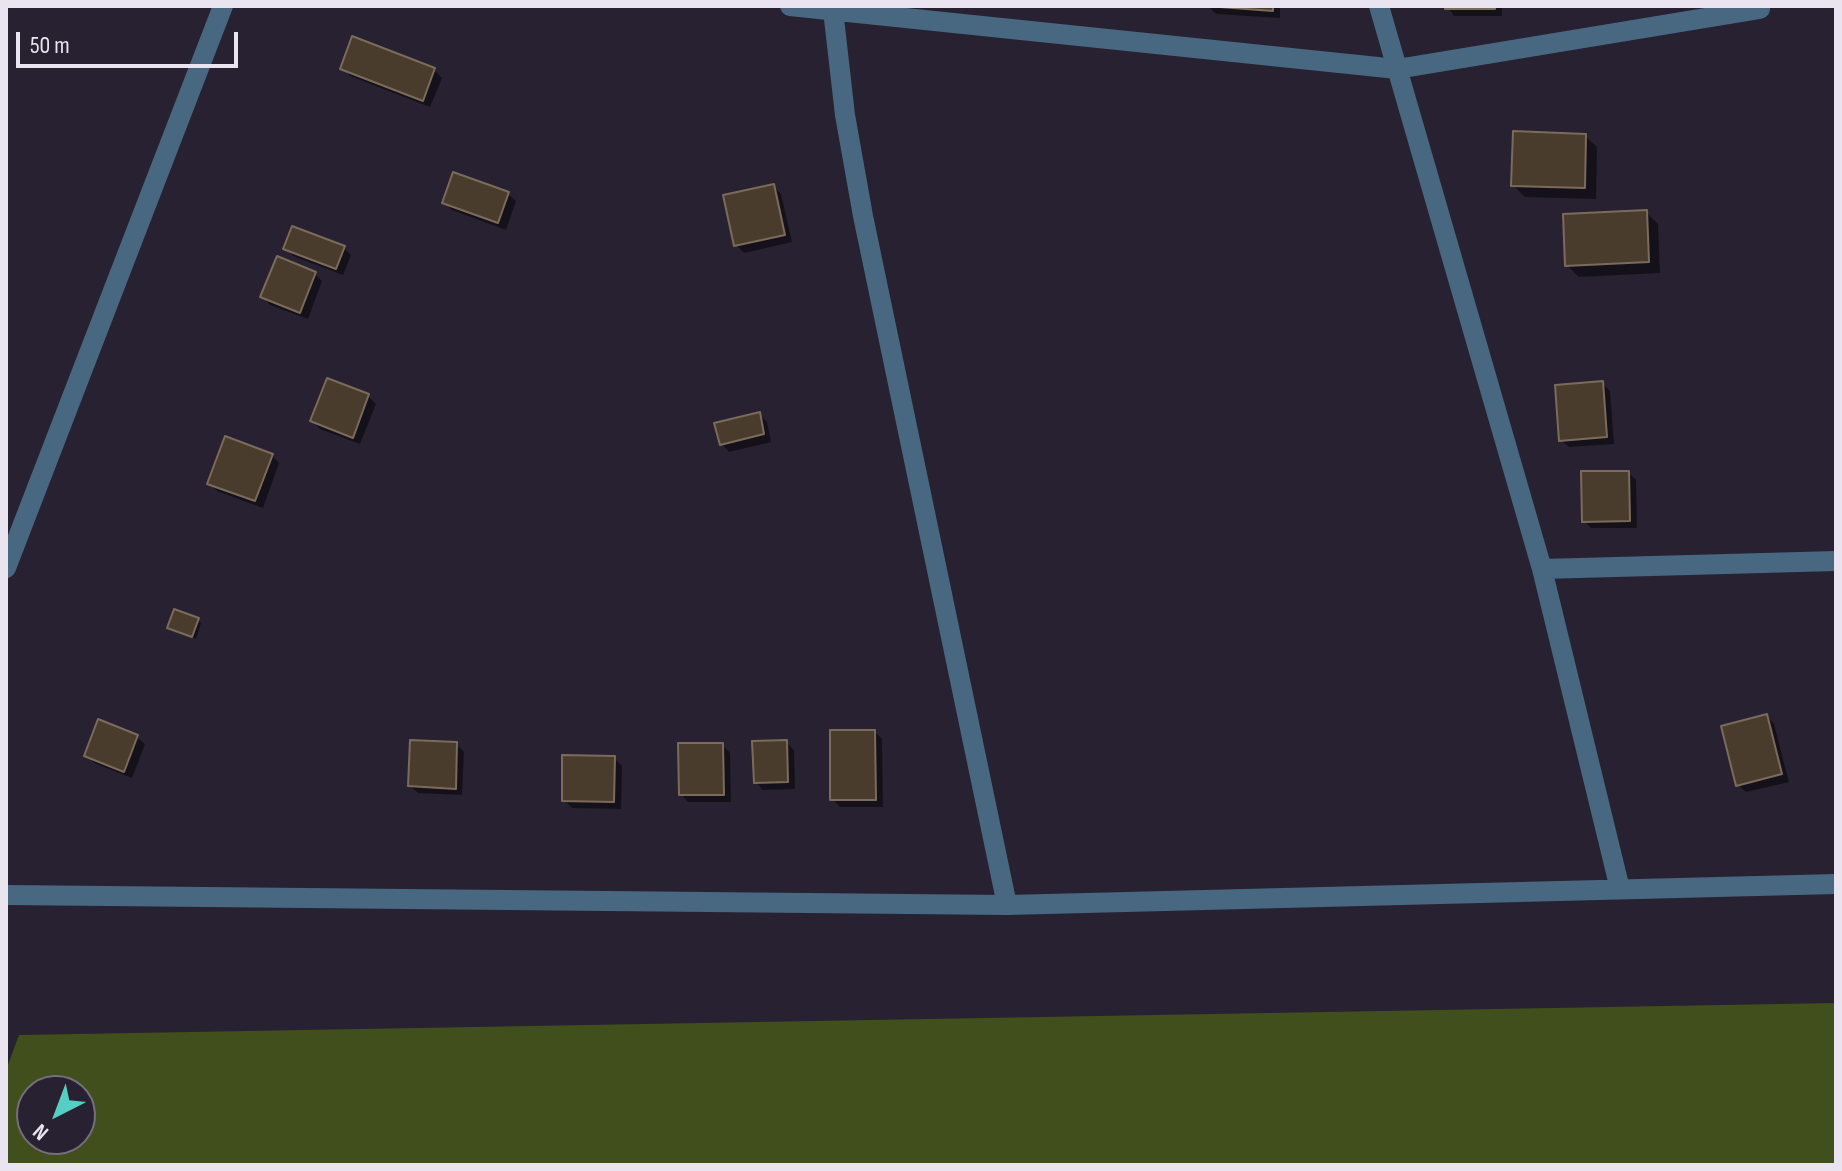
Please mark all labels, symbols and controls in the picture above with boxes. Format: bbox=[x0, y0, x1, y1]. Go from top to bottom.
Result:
scale bar bbox=[20, 16, 242, 66]
text: 50 m bbox=[30, 31, 70, 60]
north arrow bbox=[16, 1075, 96, 1155]
text: N bbox=[28, 1118, 54, 1146]

